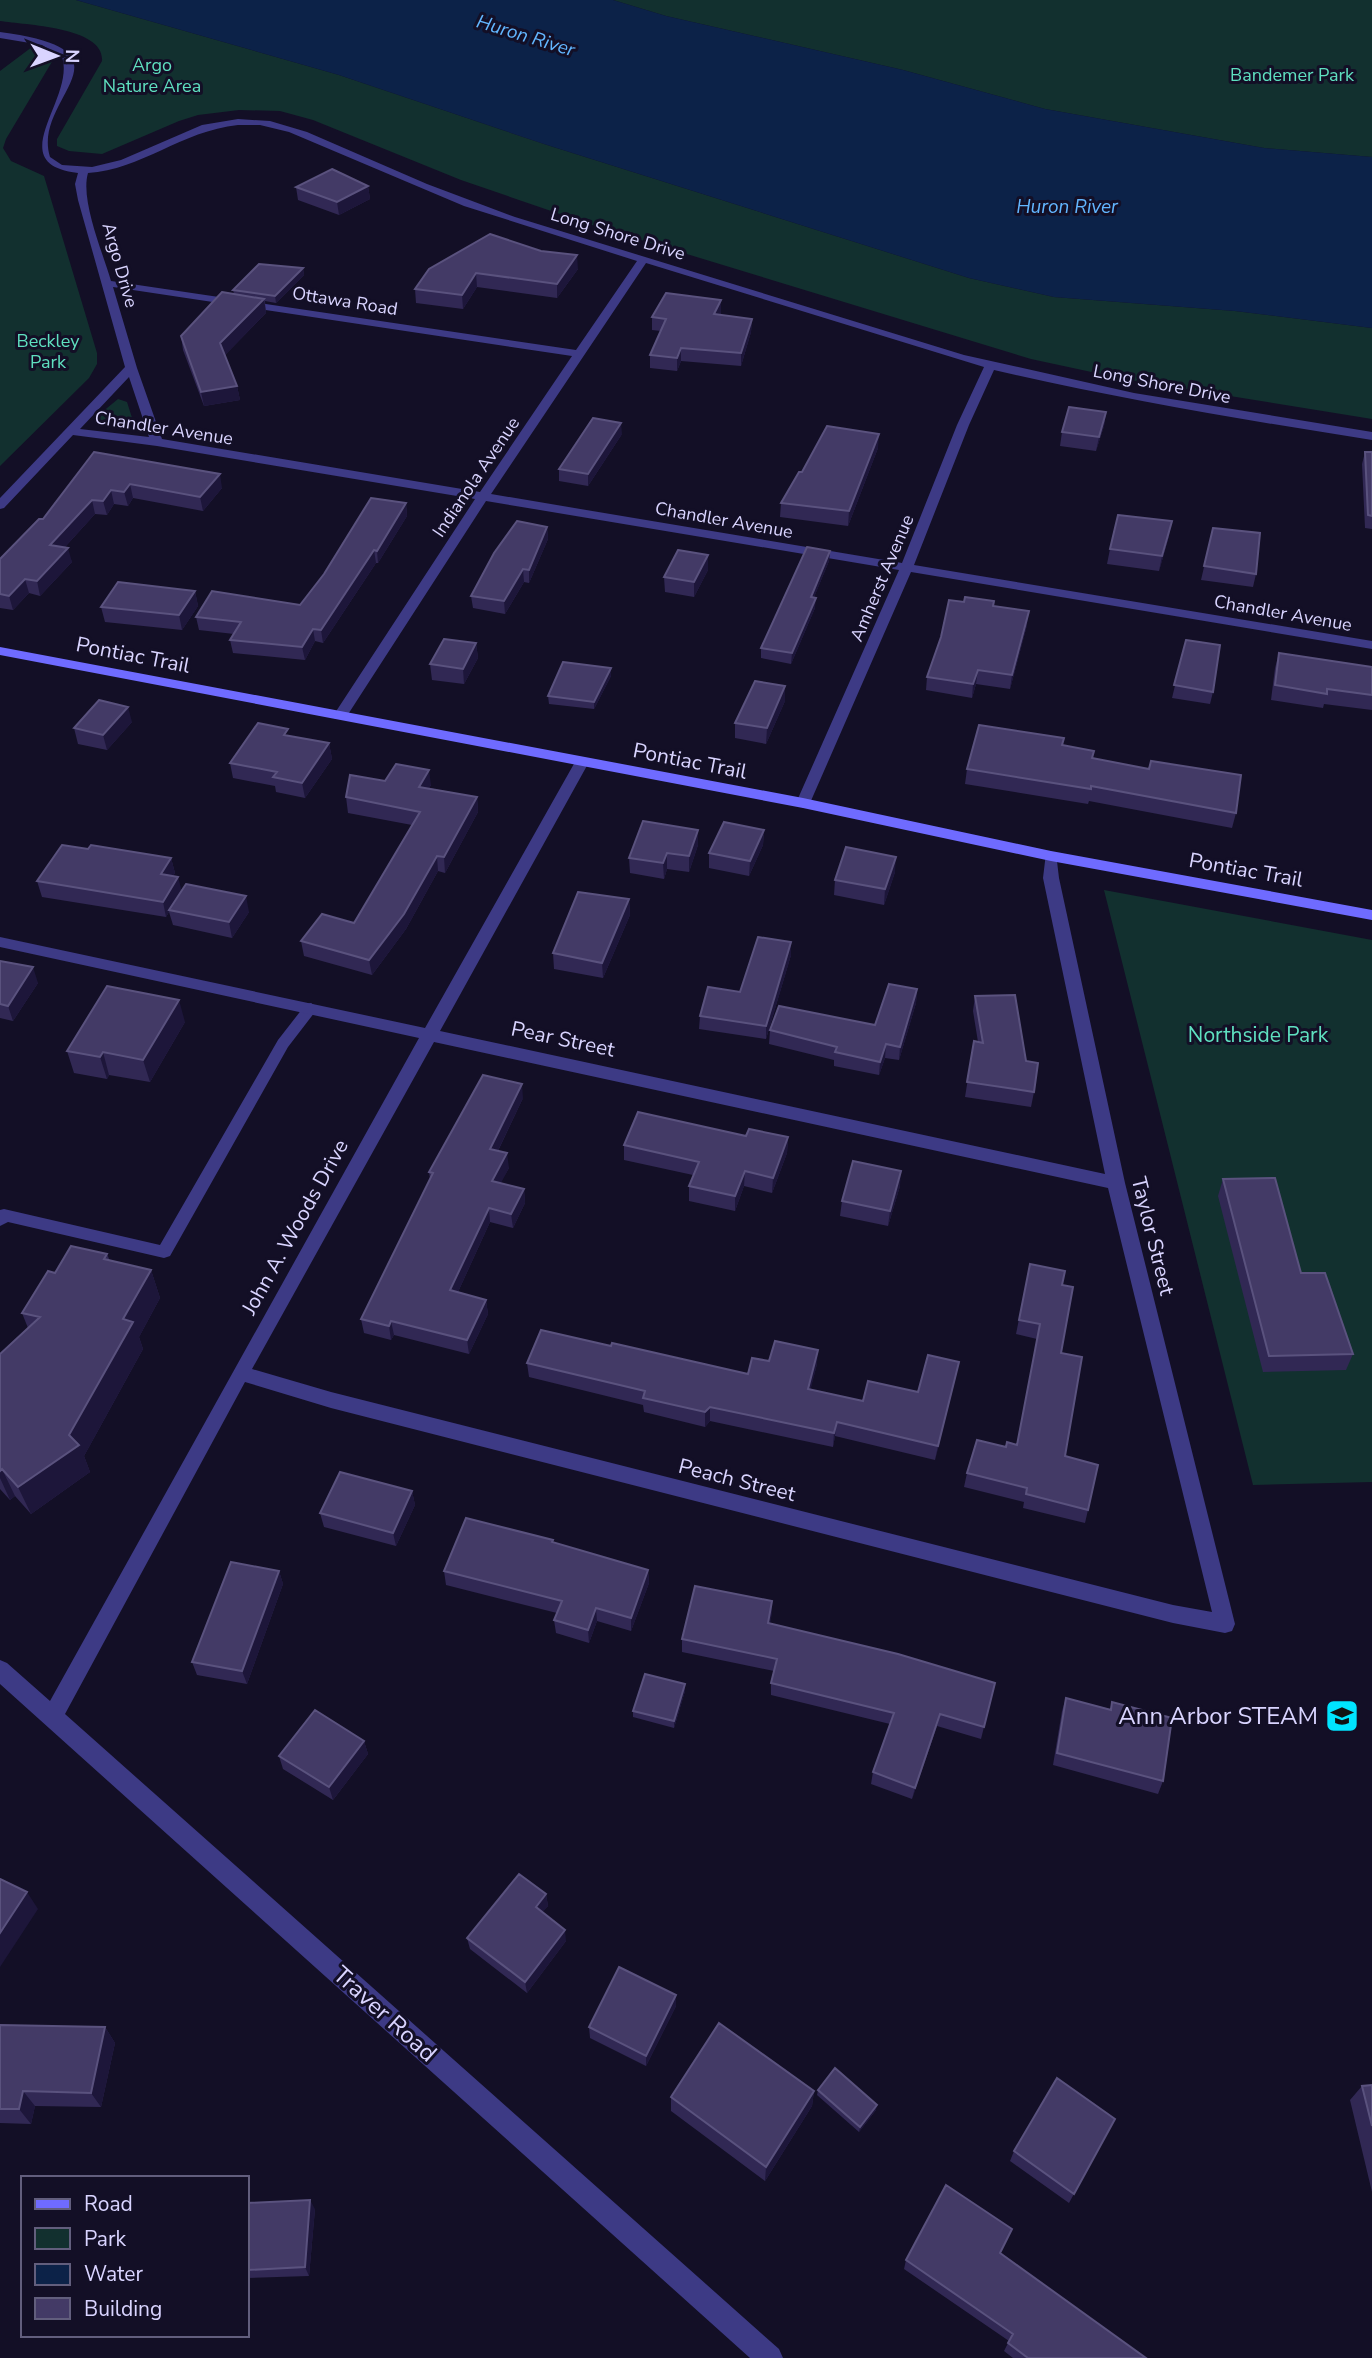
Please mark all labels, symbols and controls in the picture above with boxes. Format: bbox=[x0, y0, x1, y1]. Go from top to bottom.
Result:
water label: Huron River bbox=[473, 9, 579, 64]
north arrow bbox=[21, 21, 91, 91]
text: N bbox=[59, 49, 85, 64]
park label: Argo Nature Area bbox=[103, 53, 201, 98]
park label: Bandemer Park bbox=[1230, 63, 1355, 87]
water label: Huron River bbox=[1016, 194, 1119, 220]
street label: Long Shore Drive bbox=[548, 202, 688, 266]
street label: Argo Drive bbox=[96, 220, 144, 310]
street label: Ottawa Road bbox=[290, 281, 400, 321]
park label: Beckley Park bbox=[16, 329, 80, 374]
street label: Long Shore Drive bbox=[1091, 359, 1233, 409]
street label: Chandler Avenue bbox=[93, 405, 235, 451]
street label: Indianola Avenue bbox=[427, 412, 525, 542]
street label: Chandler Avenue bbox=[653, 496, 795, 544]
street label: Amherst Avenue bbox=[844, 511, 920, 645]
street label: Chandler Avenue bbox=[1212, 589, 1354, 637]
street label: Pontiac Trail bbox=[74, 630, 193, 680]
street label: Pontiac Trail bbox=[631, 736, 750, 786]
street label: Pontiac Trail bbox=[1187, 846, 1306, 894]
street label: Pear Street bbox=[509, 1014, 618, 1064]
park label: Northside Park bbox=[1188, 1021, 1329, 1049]
street label: John A. Woods Drive bbox=[235, 1134, 355, 1321]
street label: Taylor Street bbox=[1125, 1174, 1181, 1299]
street label: Peach Street bbox=[676, 1452, 799, 1508]
school or university icon: Ann Arbor STEAM bbox=[1323, 1697, 1361, 1735]
place label: Ann Arbor STEAM bbox=[1118, 1700, 1318, 1732]
street label: Traver Road bbox=[326, 1959, 444, 2069]
legend bbox=[21, 2176, 248, 2337]
text: Road bbox=[84, 2190, 133, 2218]
text: Park bbox=[84, 2225, 126, 2253]
text: Water bbox=[84, 2260, 143, 2288]
text: Building bbox=[84, 2295, 162, 2323]

